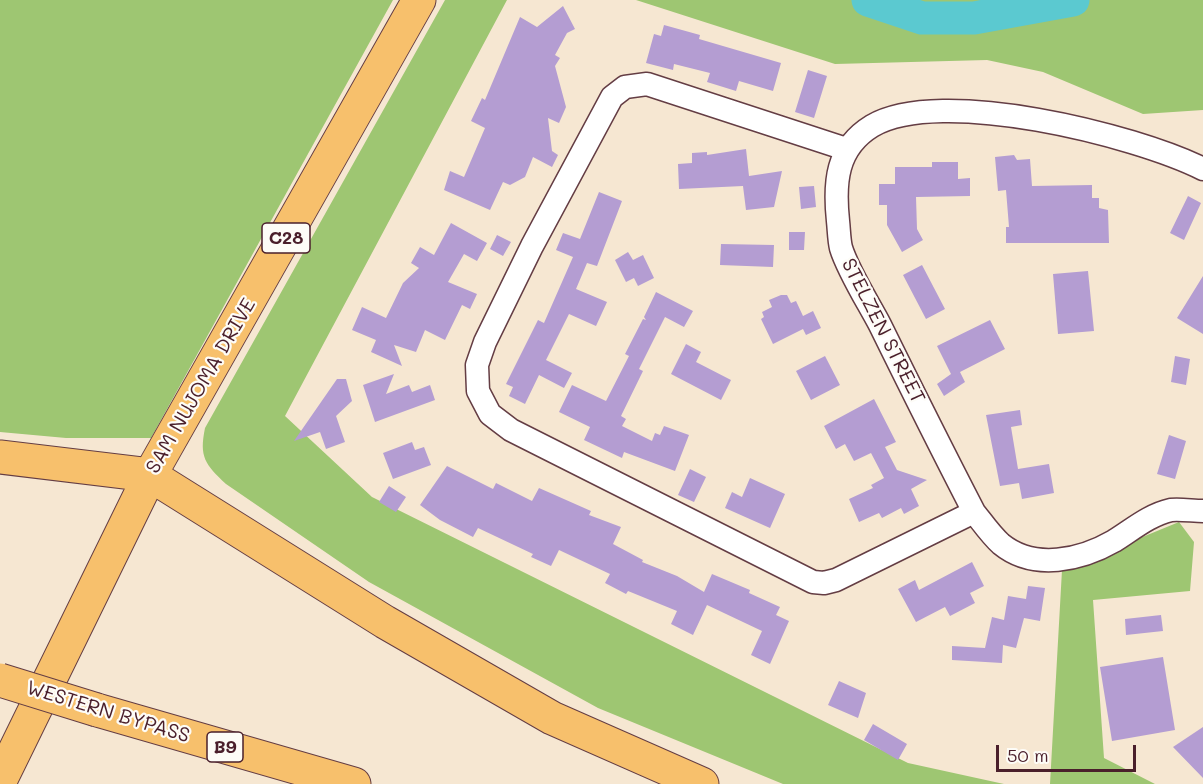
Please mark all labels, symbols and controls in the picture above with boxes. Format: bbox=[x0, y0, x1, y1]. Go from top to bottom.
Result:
road number: C28 bbox=[262, 223, 310, 253]
street label: STELZEN STREET bbox=[836, 254, 930, 408]
street label: SAM NUJOMA DRIVE bbox=[141, 294, 261, 478]
street label: WESTERN BYPASS bbox=[24, 676, 192, 748]
road number: B9 bbox=[207, 732, 243, 762]
scale bar bbox=[999, 733, 1138, 771]
text: 50 m bbox=[1007, 743, 1049, 767]

